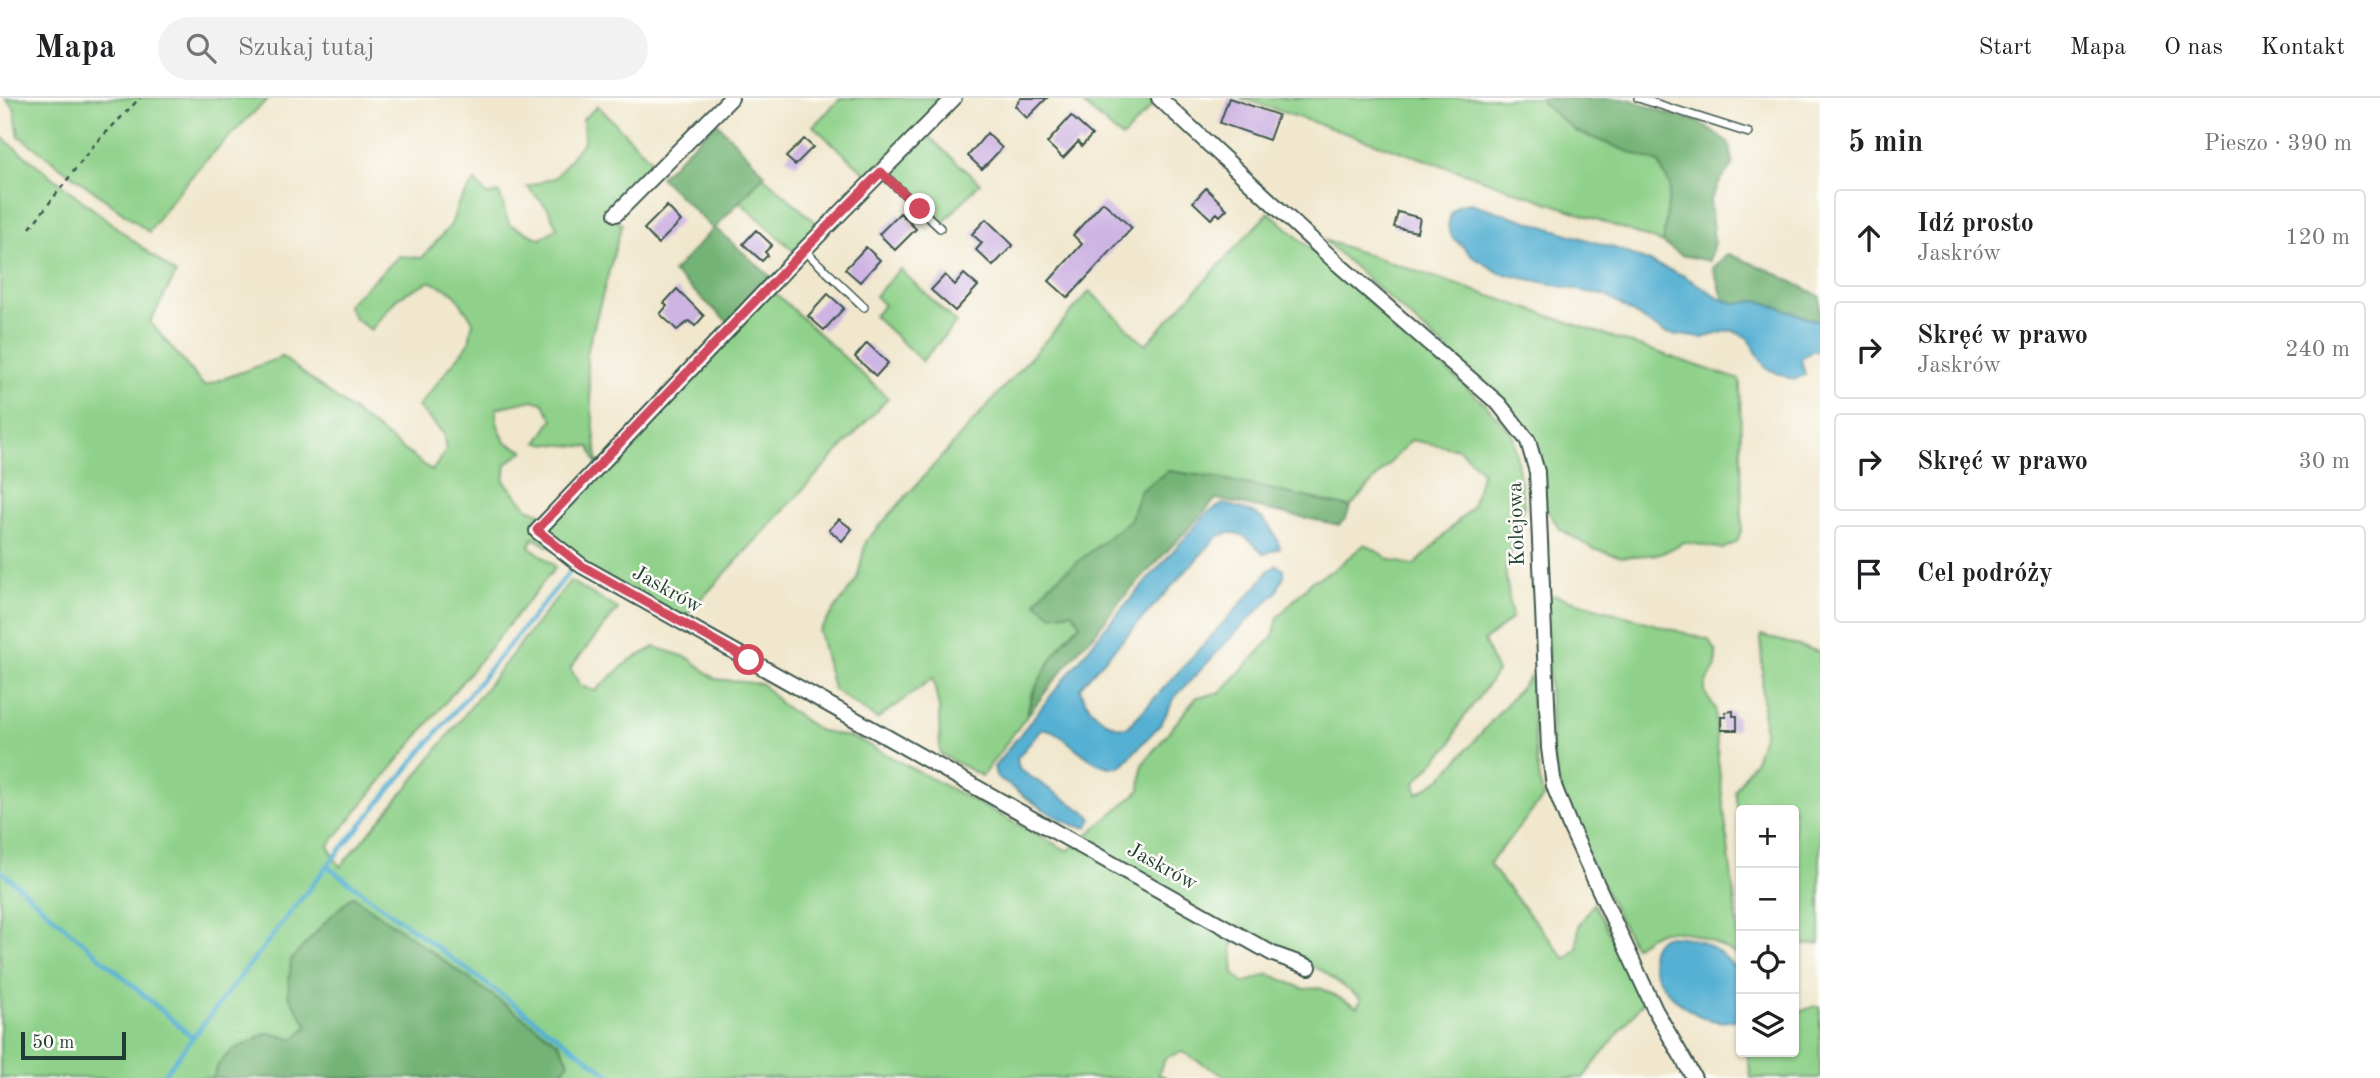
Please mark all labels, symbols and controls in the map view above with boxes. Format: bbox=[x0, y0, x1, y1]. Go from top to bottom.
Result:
search box bbox=[158, 17, 648, 80]
icon: search bbox=[182, 29, 220, 67]
text: Mapa bbox=[35, 32, 116, 65]
text: Szukaj tutaj bbox=[238, 35, 375, 61]
text: Start bbox=[1978, 36, 2032, 60]
text: Mapa bbox=[2070, 36, 2126, 60]
text: O nas bbox=[2164, 36, 2223, 60]
text: Kontakt bbox=[2261, 36, 2345, 60]
text: 5 min bbox=[1848, 128, 1923, 158]
text: Pieszo · 390 m bbox=[2204, 132, 2352, 155]
route end bbox=[904, 193, 935, 224]
text: Idź prosto bbox=[1917, 211, 2034, 237]
icon: ahead bbox=[1850, 219, 1888, 257]
text: 120 m bbox=[2285, 226, 2350, 249]
text: Jaskrów bbox=[1917, 242, 2001, 265]
text: Skręć w prawo bbox=[1917, 323, 2088, 349]
icon: right bbox=[1850, 331, 1888, 369]
text: 240 m bbox=[2285, 338, 2350, 361]
text: Jaskrów bbox=[1917, 354, 2001, 377]
icon: right bbox=[1850, 443, 1888, 481]
text: Skręć w prawo bbox=[1917, 449, 2088, 475]
text: 30 m bbox=[2299, 450, 2350, 473]
street label: Kolejowa bbox=[1505, 481, 1529, 567]
icon: arrive bbox=[1850, 555, 1888, 593]
text: Cel podróży bbox=[1917, 561, 2053, 587]
street label: Jaskrów bbox=[628, 562, 706, 618]
route start bbox=[733, 644, 764, 675]
map controls bbox=[1736, 805, 1799, 1057]
button: + bbox=[1736, 805, 1799, 868]
street label: Jaskrów bbox=[1123, 839, 1201, 895]
button: − bbox=[1736, 868, 1799, 931]
button: locate bbox=[1736, 931, 1799, 994]
button: layers bbox=[1736, 994, 1799, 1057]
scale bar bbox=[21, 1029, 126, 1061]
text: 50 m bbox=[32, 1034, 74, 1053]

